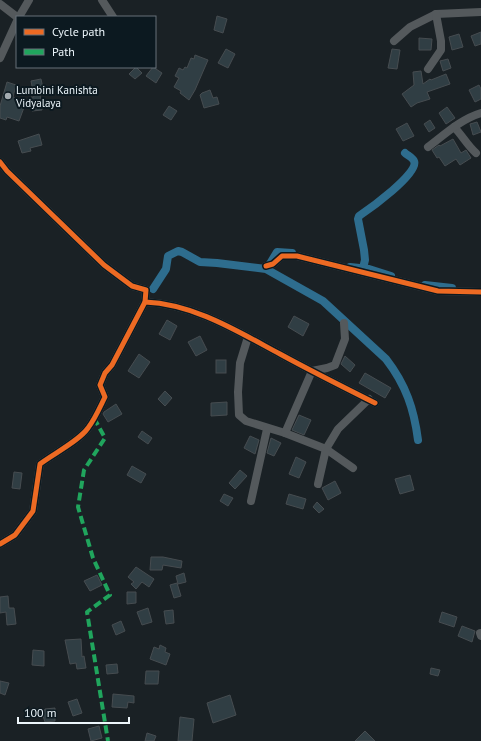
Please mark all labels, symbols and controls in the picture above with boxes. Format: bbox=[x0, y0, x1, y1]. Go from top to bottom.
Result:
legend bbox=[16, 16, 156, 68]
text: Cycle path bbox=[52, 24, 105, 39]
text: Path bbox=[52, 44, 75, 59]
place label: Lumbini Kanishta Vidyalaya bbox=[15, 83, 98, 110]
marker: Lumbini Kanishta Vidyalaya bbox=[3, 91, 13, 101]
scale bar bbox=[18, 699, 129, 725]
text: 100 m bbox=[24, 705, 57, 720]

